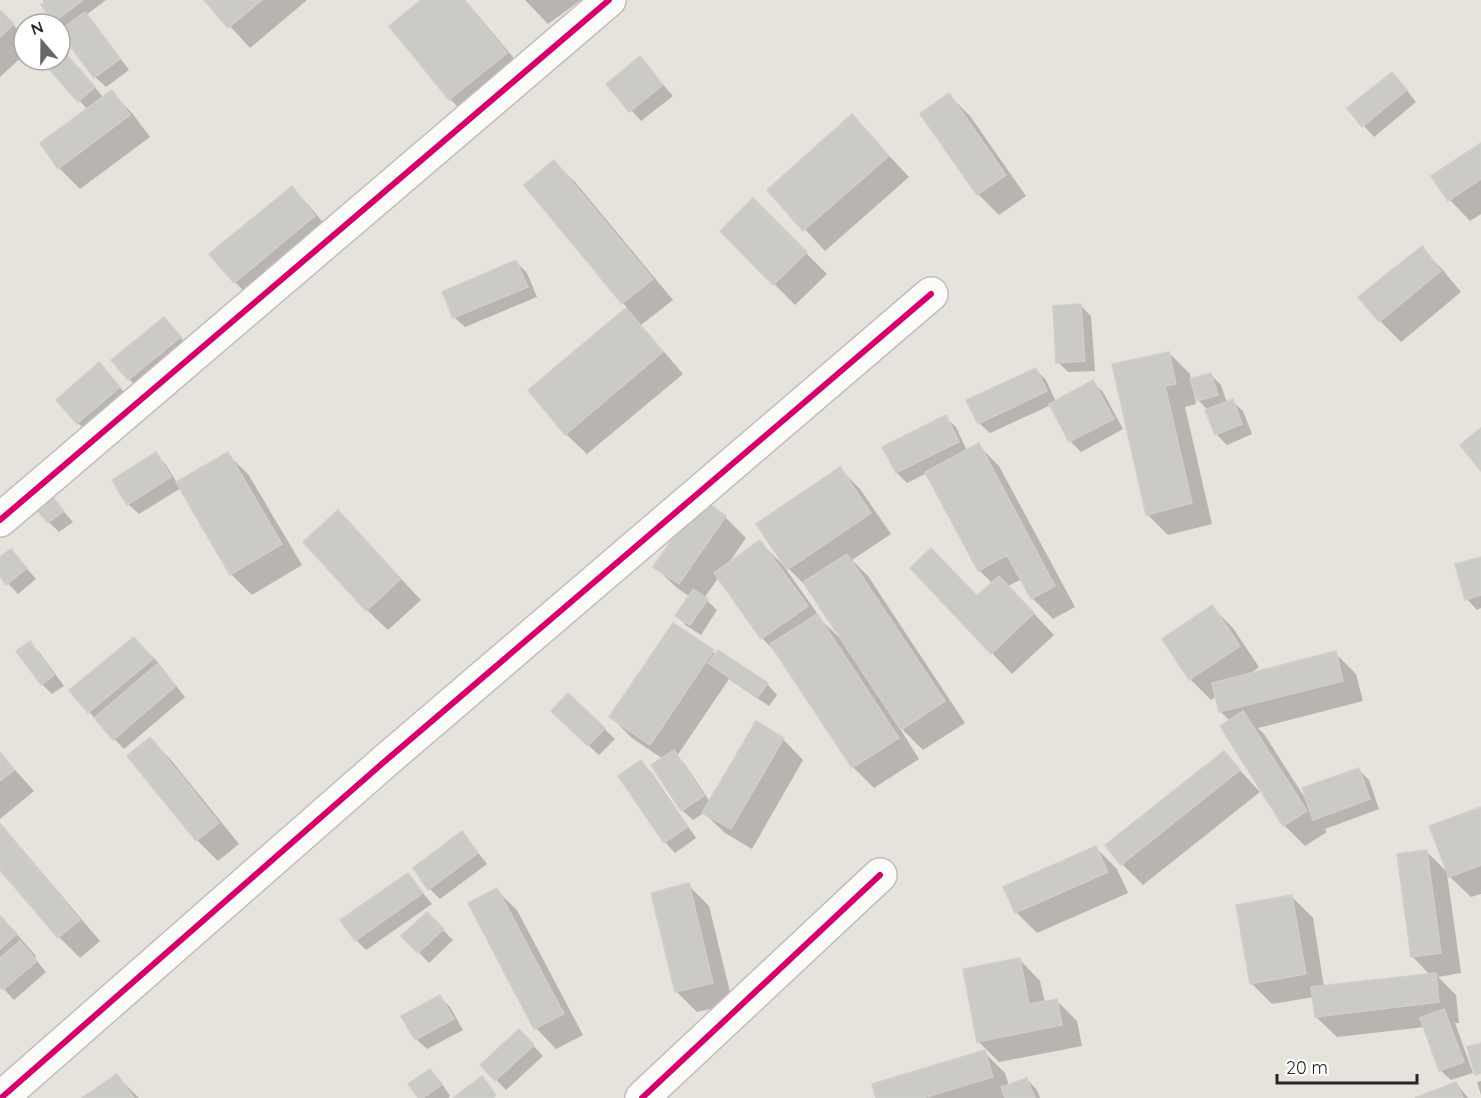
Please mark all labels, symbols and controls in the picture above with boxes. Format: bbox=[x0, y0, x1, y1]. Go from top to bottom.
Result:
north arrow bbox=[12, 12, 72, 72]
text: N bbox=[28, 16, 46, 39]
scale bar bbox=[1277, 1047, 1416, 1085]
text: 20 m bbox=[1286, 1056, 1328, 1079]

